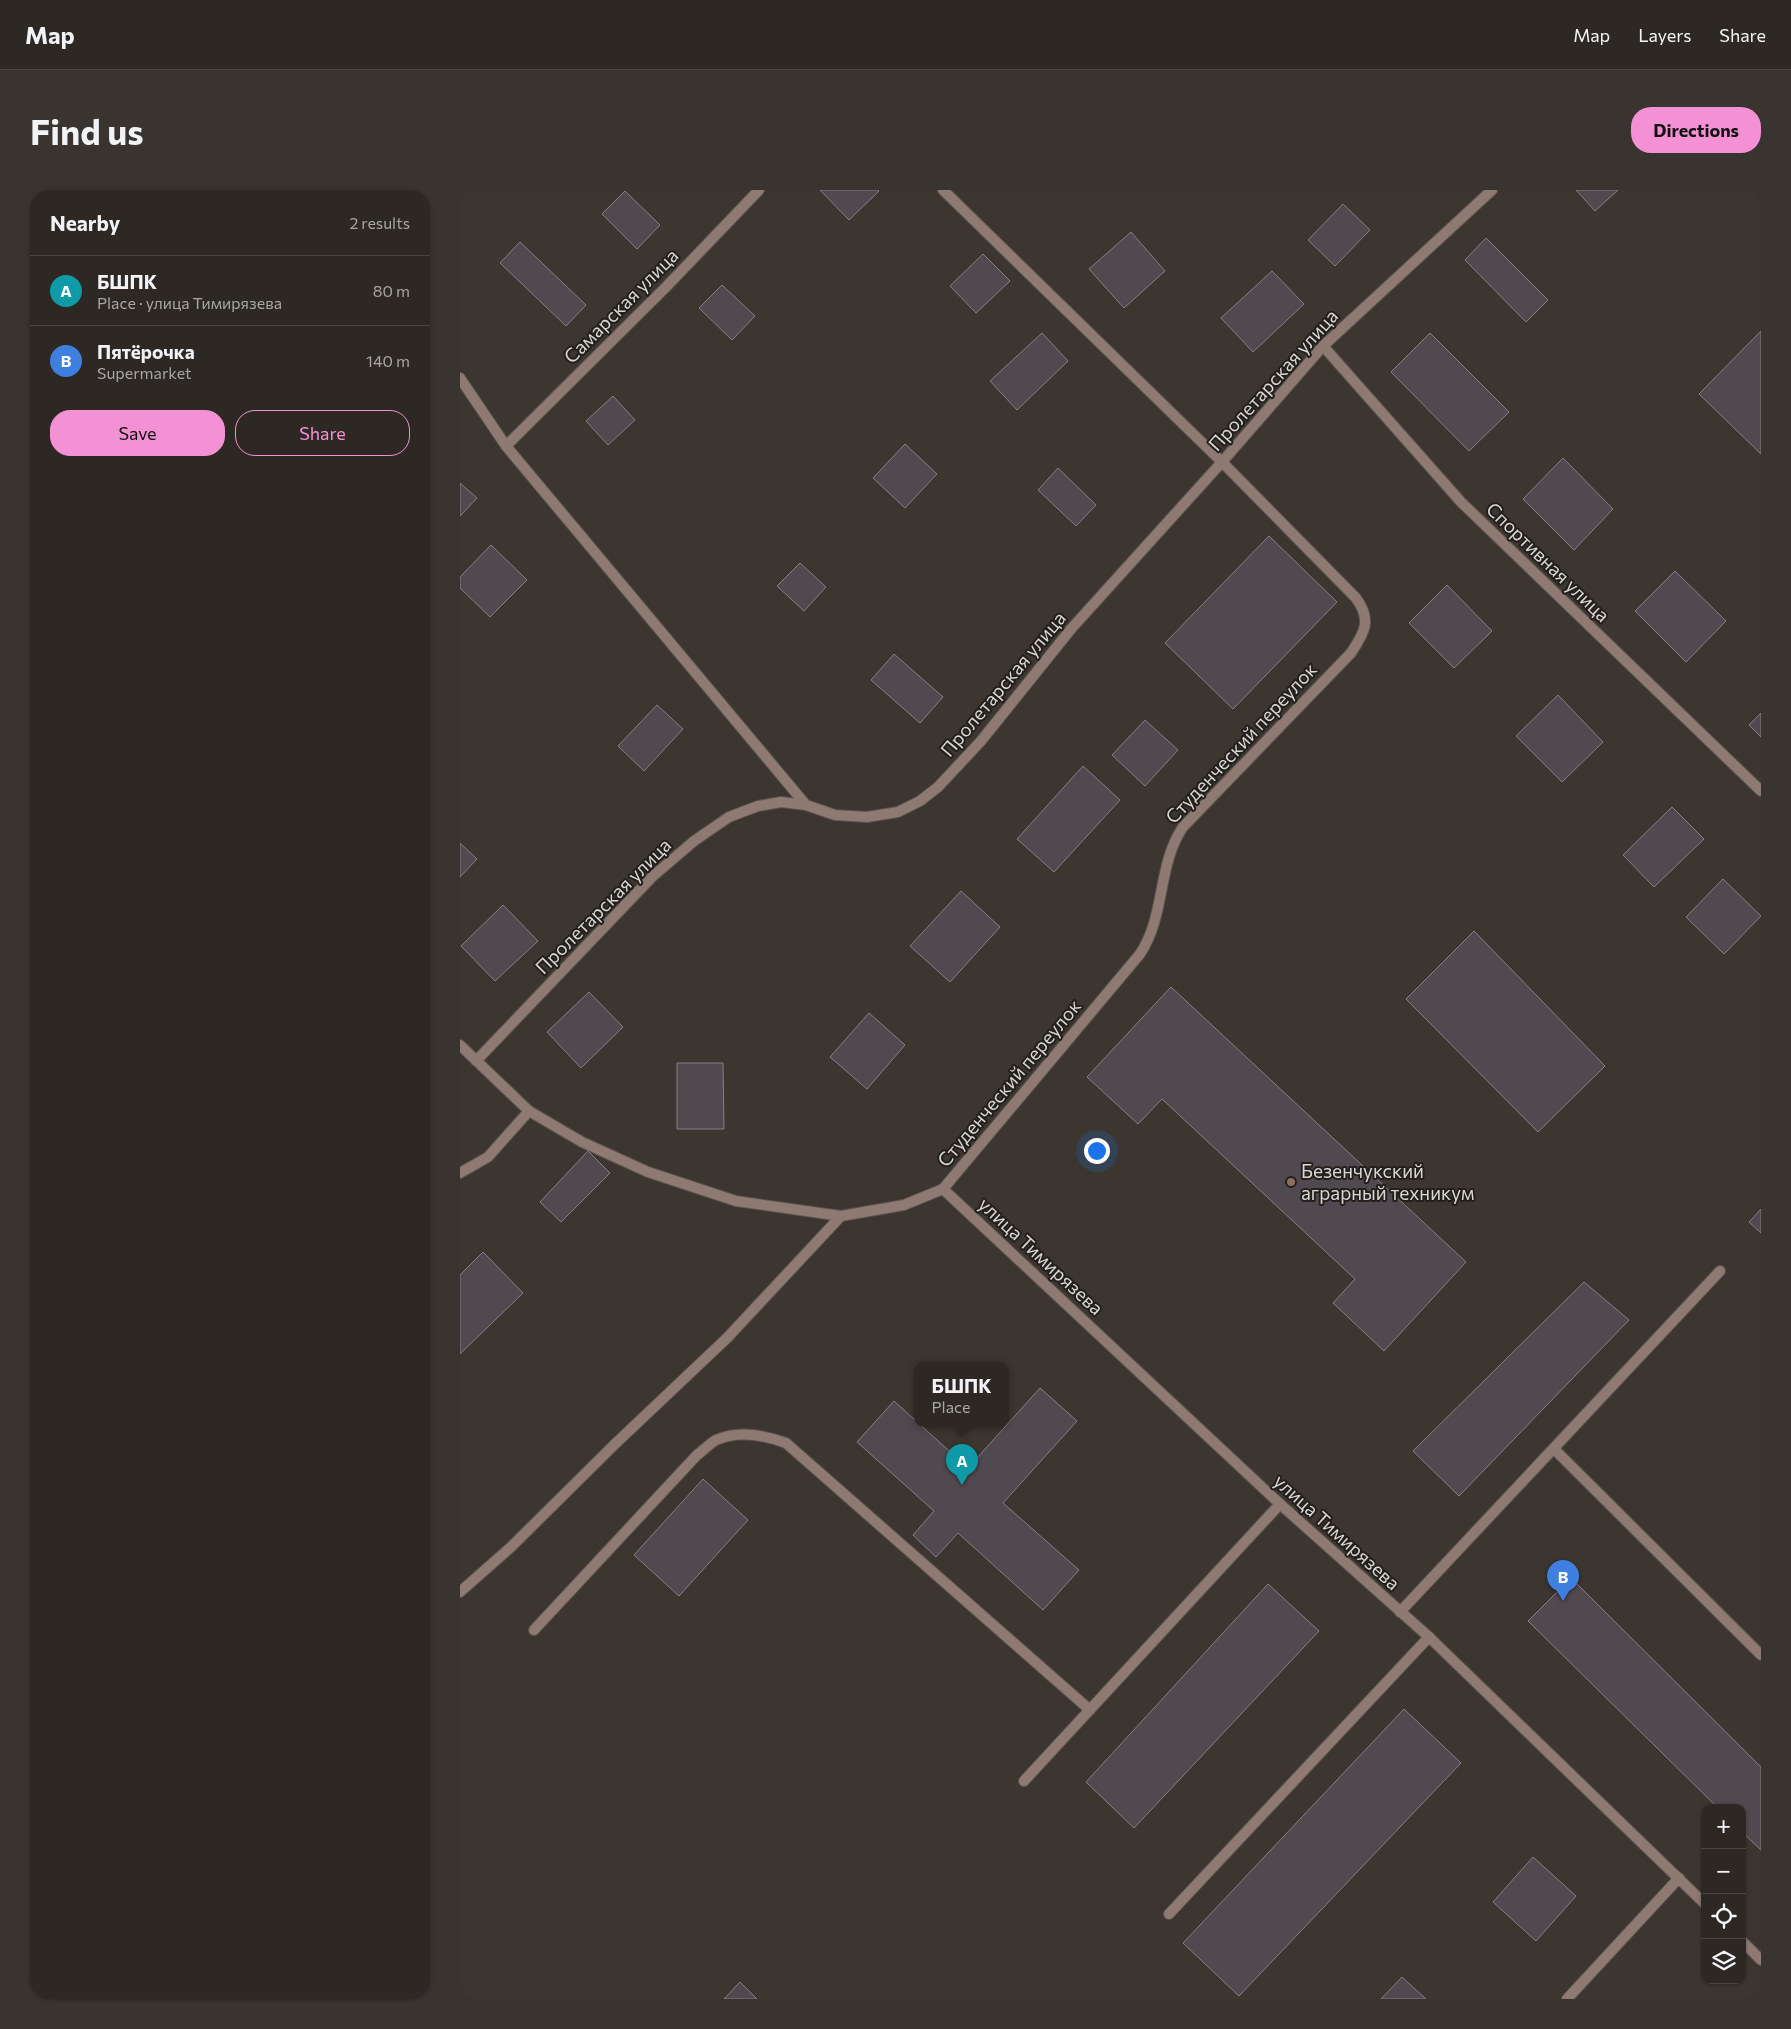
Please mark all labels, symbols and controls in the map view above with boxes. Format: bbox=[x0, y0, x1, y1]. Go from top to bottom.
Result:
text: Map bbox=[25, 20, 75, 49]
text: Map bbox=[1573, 24, 1610, 46]
text: Layers bbox=[1638, 24, 1691, 46]
text: Share bbox=[1719, 24, 1766, 46]
button: Directions bbox=[1631, 107, 1761, 153]
text: Find us bbox=[30, 109, 144, 152]
text: Nearby bbox=[50, 210, 120, 235]
text: 2 results bbox=[349, 213, 410, 232]
street label: Самарская улица bbox=[559, 244, 683, 368]
text: БШПК bbox=[97, 270, 157, 293]
text: A bbox=[60, 281, 72, 300]
text: 80 m bbox=[373, 281, 410, 300]
text: Place · улица Тимирязева bbox=[97, 293, 282, 312]
street label: Пролетарская улица bbox=[1203, 304, 1342, 455]
text: Пятёрочка bbox=[97, 340, 195, 363]
text: B bbox=[61, 351, 71, 370]
text: 140 m bbox=[366, 351, 410, 370]
text: Supermarket bbox=[97, 363, 192, 382]
button: Save bbox=[50, 410, 225, 456]
button: Share bbox=[235, 410, 410, 456]
street label: Спортивная улица bbox=[1482, 497, 1615, 626]
street label: Пролетарская улица bbox=[935, 606, 1070, 761]
street label: Студенческий переулок bbox=[1160, 658, 1321, 828]
street label: Пролетарская улица bbox=[530, 833, 675, 978]
street label: Студенческий переулок bbox=[932, 994, 1085, 1171]
your location bbox=[1084, 1138, 1110, 1164]
place label: Безенчукский аграрный техникум bbox=[1301, 1159, 1474, 1204]
marker: Безенчукский аграрный техникум bbox=[1285, 1176, 1297, 1188]
street label: улица Тимирязева bbox=[974, 1192, 1108, 1319]
popup bbox=[914, 1362, 1009, 1427]
text: БШПК bbox=[932, 1374, 991, 1397]
text: Place bbox=[932, 1397, 970, 1416]
pin: A bbox=[946, 1444, 978, 1485]
street label: улица Тимирязева bbox=[1270, 1469, 1405, 1594]
pin: B bbox=[1547, 1560, 1579, 1601]
map controls bbox=[1701, 1804, 1746, 1984]
button: + bbox=[1701, 1804, 1746, 1849]
button: − bbox=[1701, 1849, 1746, 1894]
button: locate bbox=[1701, 1894, 1746, 1939]
button: layers bbox=[1701, 1939, 1746, 1984]

